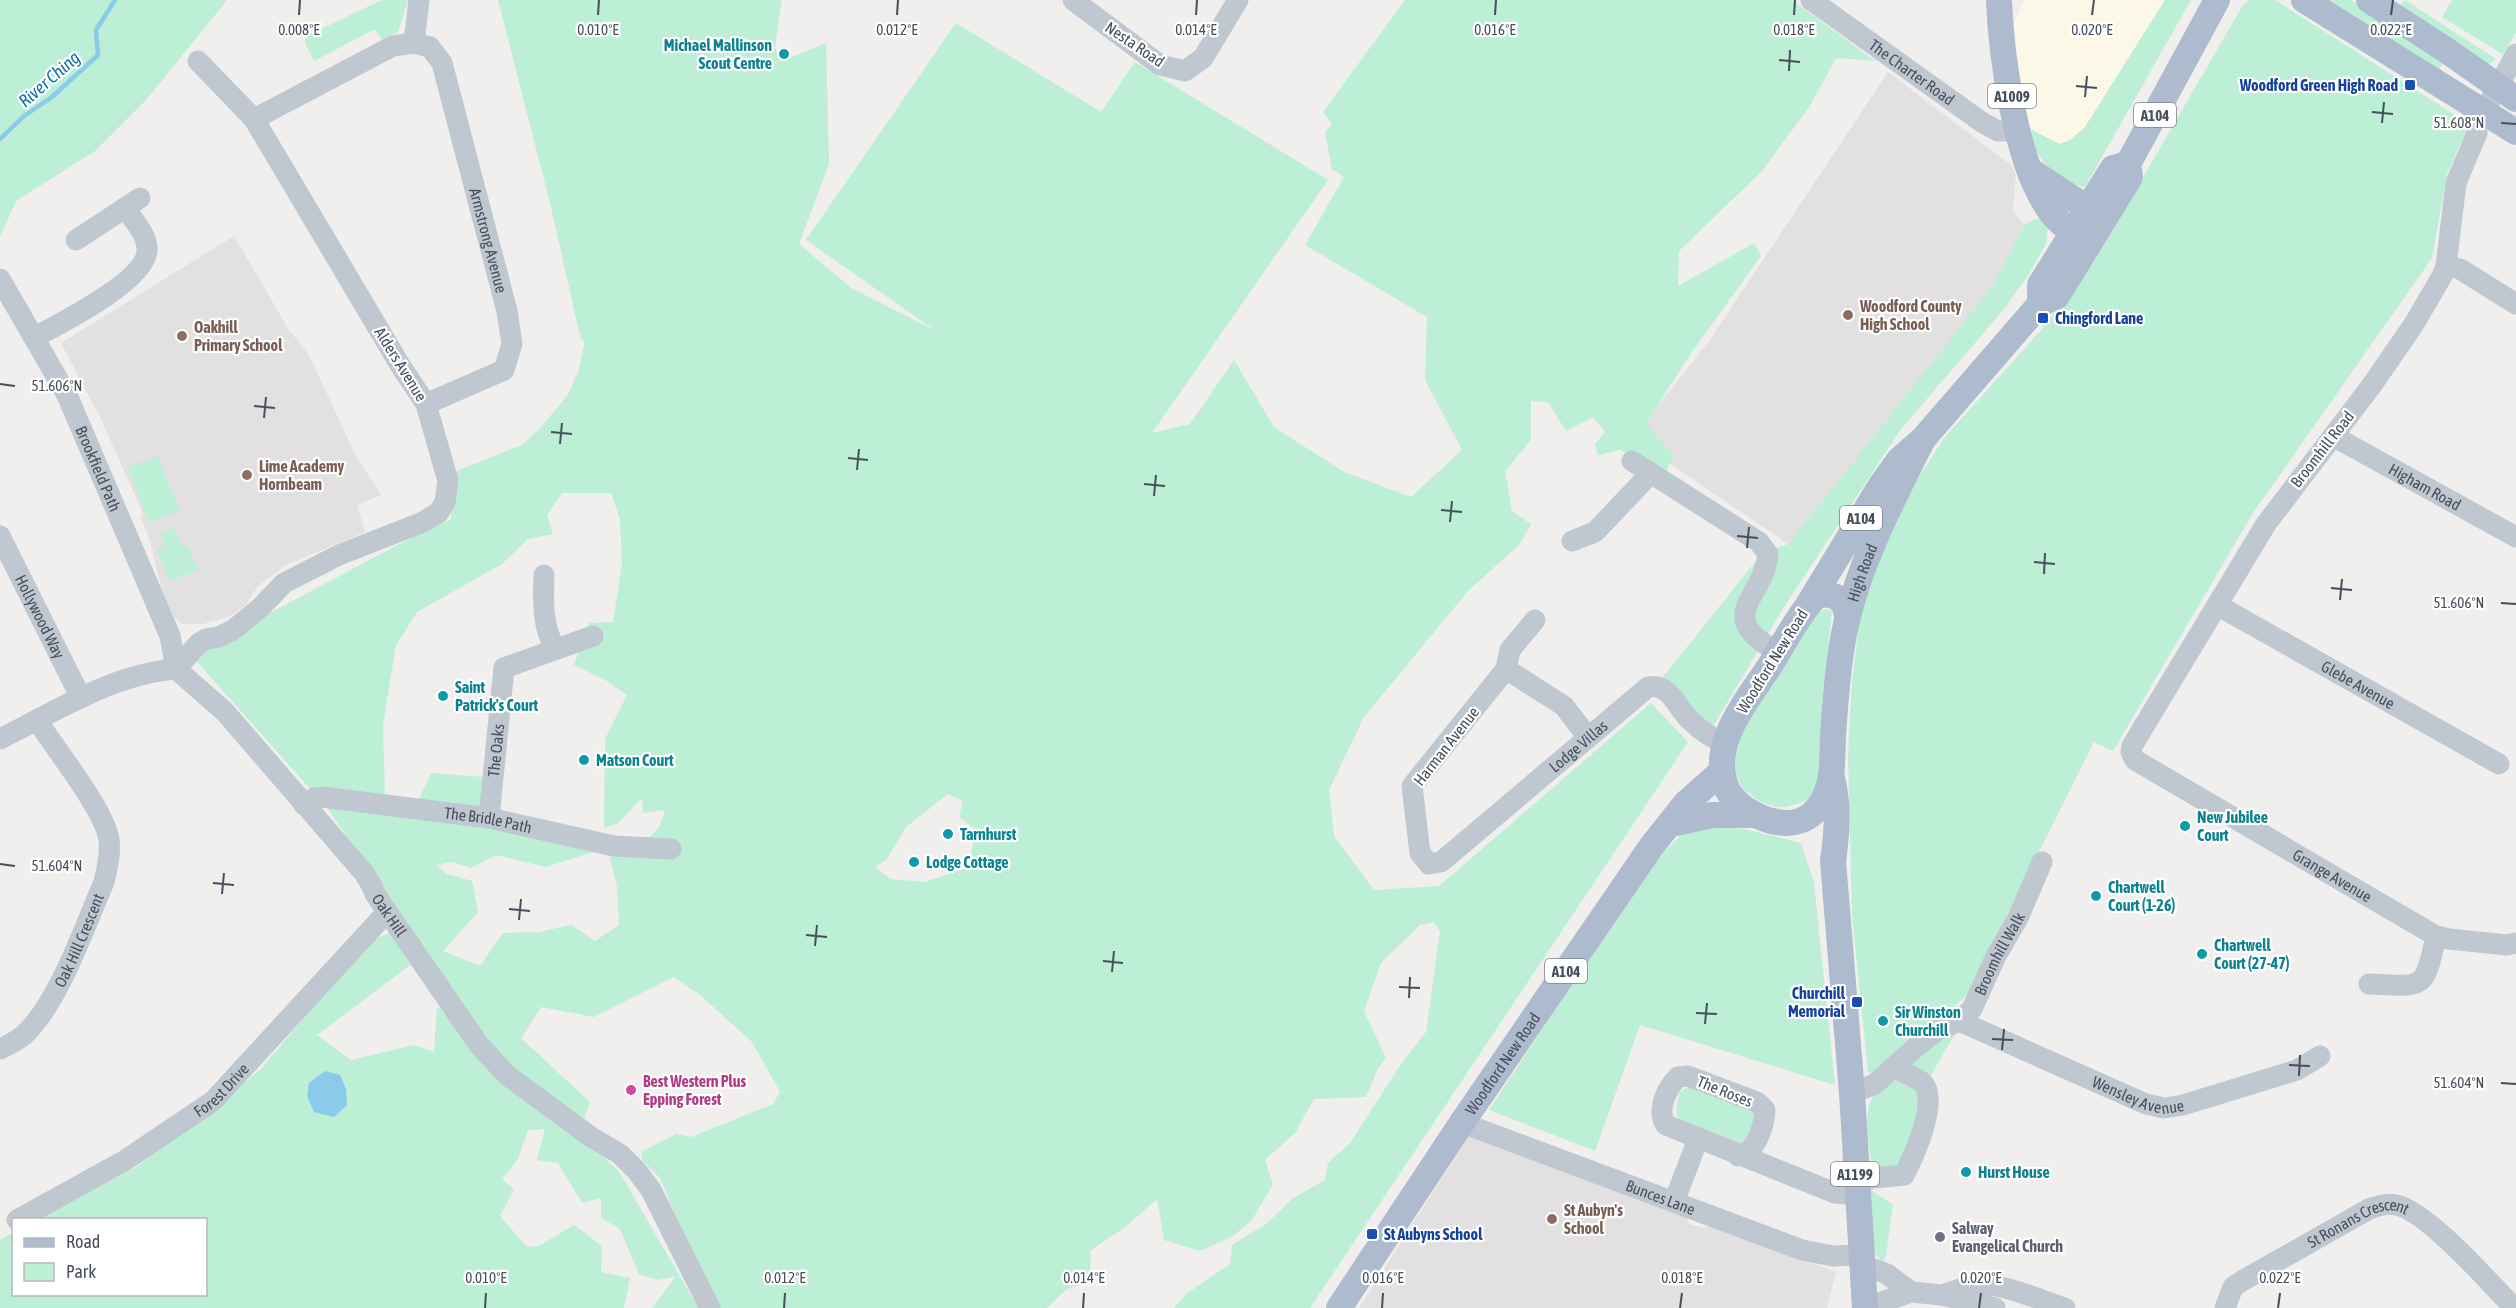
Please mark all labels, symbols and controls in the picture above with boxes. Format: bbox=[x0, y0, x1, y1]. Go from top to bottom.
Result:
street label: Nesta Road bbox=[1102, 18, 1168, 70]
text: 0.008°E bbox=[278, 21, 320, 38]
text: 0.010°E bbox=[577, 21, 619, 38]
text: 0.012°E bbox=[876, 21, 918, 38]
text: 0.014°E bbox=[1175, 21, 1217, 38]
text: 0.016°E bbox=[1474, 21, 1516, 38]
text: 0.018°E bbox=[1773, 21, 1815, 38]
text: 0.020°E bbox=[2071, 21, 2113, 38]
text: 0.022°E bbox=[2370, 21, 2412, 38]
place label: Michael Mallinson Scout Centre bbox=[664, 36, 772, 72]
street label: The Charter Road bbox=[1866, 36, 1958, 109]
water label: River Ching bbox=[14, 47, 84, 111]
marker: Michael Mallinson Scout Centre bbox=[777, 47, 791, 61]
place label: Woodford Green High Road bbox=[2239, 76, 2398, 94]
marker: Woodford Green High Road bbox=[2403, 78, 2417, 92]
road number: A1009 bbox=[1988, 84, 2036, 108]
road number: A104 bbox=[2134, 103, 2176, 127]
text: 51.608°N bbox=[2434, 114, 2484, 131]
street label: Armstrong Avenue bbox=[466, 186, 511, 295]
place label: Woodford County High School bbox=[1859, 297, 1962, 333]
marker: Woodford County High School bbox=[1841, 308, 1855, 322]
place label: Chingford Lane bbox=[2055, 309, 2143, 327]
marker: Chingford Lane bbox=[2036, 311, 2050, 325]
place label: Oakhill Primary School bbox=[194, 318, 283, 354]
street label: Alders Avenue bbox=[371, 324, 431, 404]
marker: Oakhill Primary School bbox=[175, 329, 189, 343]
text: 51.606°N bbox=[32, 377, 82, 394]
street label: Broomhill Road bbox=[2287, 407, 2357, 491]
street label: Brookfield Path bbox=[72, 423, 125, 514]
place label: Lime Academy Hornbeam bbox=[259, 457, 344, 493]
street label: Higham Road bbox=[2386, 460, 2464, 514]
marker: Lime Academy Hornbeam bbox=[240, 468, 254, 482]
road number: A104 bbox=[1840, 506, 1882, 530]
street label: High Road bbox=[1843, 541, 1881, 604]
street label: Hollywood Way bbox=[12, 572, 69, 662]
text: 51.606°N bbox=[2434, 594, 2484, 611]
street label: Woodford New Road bbox=[1733, 606, 1811, 716]
street label: Glebe Avenue bbox=[2318, 657, 2398, 712]
place label: Saint Patrick's Court bbox=[455, 678, 538, 714]
marker: Saint Patrick's Court bbox=[436, 689, 450, 703]
street label: Harman Avenue bbox=[1410, 703, 1482, 789]
street label: Lodge Villas bbox=[1545, 716, 1611, 776]
street label: The Oaks bbox=[484, 722, 507, 778]
place label: Matson Court bbox=[596, 751, 674, 769]
marker: Matson Court bbox=[577, 753, 591, 767]
street label: The Bridle Path bbox=[443, 803, 534, 836]
place label: New Jubilee Court bbox=[2197, 808, 2268, 844]
marker: New Jubilee Court bbox=[2178, 819, 2192, 833]
place label: Tarnhurst bbox=[960, 825, 1017, 843]
marker: Tarnhurst bbox=[941, 827, 955, 841]
street label: Grange Avenue bbox=[2290, 845, 2375, 905]
place label: Lodge Cottage bbox=[926, 853, 1009, 871]
marker: Lodge Cottage bbox=[907, 855, 921, 869]
text: 51.604°N bbox=[32, 857, 82, 874]
place label: Chartwell Court (1-26) bbox=[2108, 878, 2175, 914]
marker: Chartwell Court (1-26) bbox=[2089, 889, 2103, 903]
street label: Oak Hill Crescent bbox=[50, 890, 107, 990]
street label: Oak Hill bbox=[369, 890, 411, 940]
street label: Broomhill Walk bbox=[1971, 910, 2028, 998]
place label: Chartwell Court (27-47) bbox=[2214, 936, 2290, 972]
marker: Chartwell Court (27-47) bbox=[2195, 947, 2209, 961]
road number: A104 bbox=[1545, 959, 1587, 983]
place label: Churchill Memorial bbox=[1788, 984, 1846, 1020]
marker: Churchill Memorial bbox=[1850, 995, 1864, 1009]
place label: Sir Winston Churchill bbox=[1895, 1003, 1961, 1039]
street label: Woodford New Road bbox=[1461, 1009, 1544, 1118]
marker: Sir Winston Churchill bbox=[1876, 1014, 1890, 1028]
street label: Forest Drive bbox=[190, 1060, 252, 1120]
place label: Best Western Plus Epping Forest bbox=[643, 1072, 747, 1108]
street label: The Roses bbox=[1695, 1072, 1756, 1110]
street label: Wensley Avenue bbox=[2090, 1072, 2185, 1117]
text: 51.604°N bbox=[2434, 1074, 2484, 1091]
marker: Best Western Plus Epping Forest bbox=[624, 1083, 638, 1097]
road number: A1199 bbox=[1831, 1162, 1879, 1186]
place label: Hurst House bbox=[1978, 1163, 2050, 1181]
marker: Hurst House bbox=[1959, 1165, 1973, 1179]
street label: Bunces Lane bbox=[1623, 1176, 1698, 1218]
street label: St Ronans Crescent bbox=[2304, 1195, 2413, 1251]
place label: St Aubyn's School bbox=[1564, 1201, 1623, 1237]
marker: St Aubyn's School bbox=[1545, 1212, 1559, 1226]
legend bbox=[12, 1218, 207, 1296]
place label: Salway Evangelical Church bbox=[1952, 1219, 2063, 1255]
place label: St Aubyns School bbox=[1384, 1225, 1483, 1243]
marker: St Aubyns School bbox=[1365, 1227, 1379, 1241]
marker: Salway Evangelical Church bbox=[1933, 1230, 1947, 1244]
text: Road bbox=[66, 1231, 100, 1252]
text: Park bbox=[66, 1261, 96, 1282]
text: 0.010°E bbox=[465, 1269, 507, 1286]
text: 0.012°E bbox=[764, 1269, 806, 1286]
text: 0.014°E bbox=[1063, 1269, 1105, 1286]
text: 0.016°E bbox=[1362, 1269, 1404, 1286]
text: 0.018°E bbox=[1661, 1269, 1703, 1286]
text: 0.020°E bbox=[1960, 1269, 2002, 1286]
text: 0.022°E bbox=[2259, 1269, 2301, 1286]

